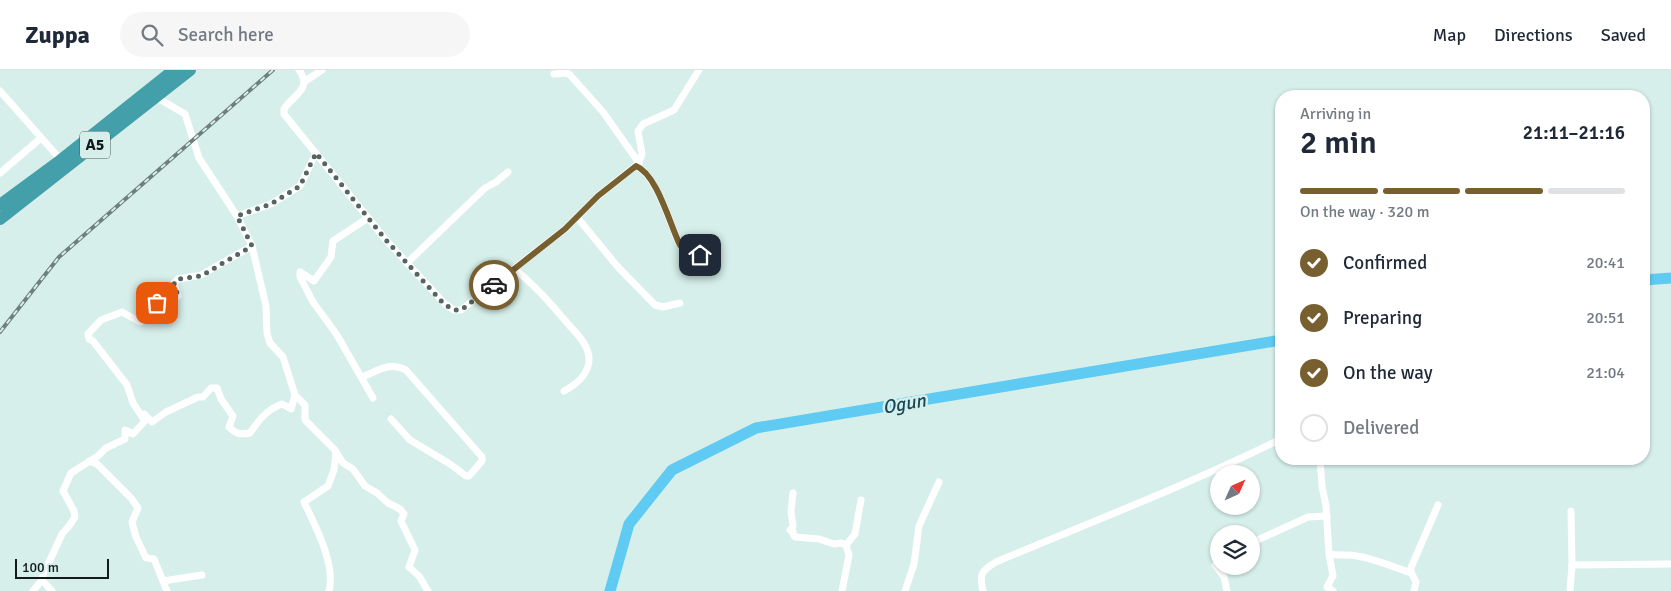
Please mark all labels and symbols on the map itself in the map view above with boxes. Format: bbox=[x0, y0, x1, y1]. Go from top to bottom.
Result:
road number: A5 bbox=[80, 132, 110, 158]
pin bbox=[679, 234, 721, 276]
courier bbox=[469, 260, 519, 310]
pin bbox=[136, 282, 178, 324]
water label: Ogun bbox=[881, 388, 928, 420]
north arrow bbox=[1210, 465, 1260, 515]
scale bar bbox=[15, 556, 109, 579]

